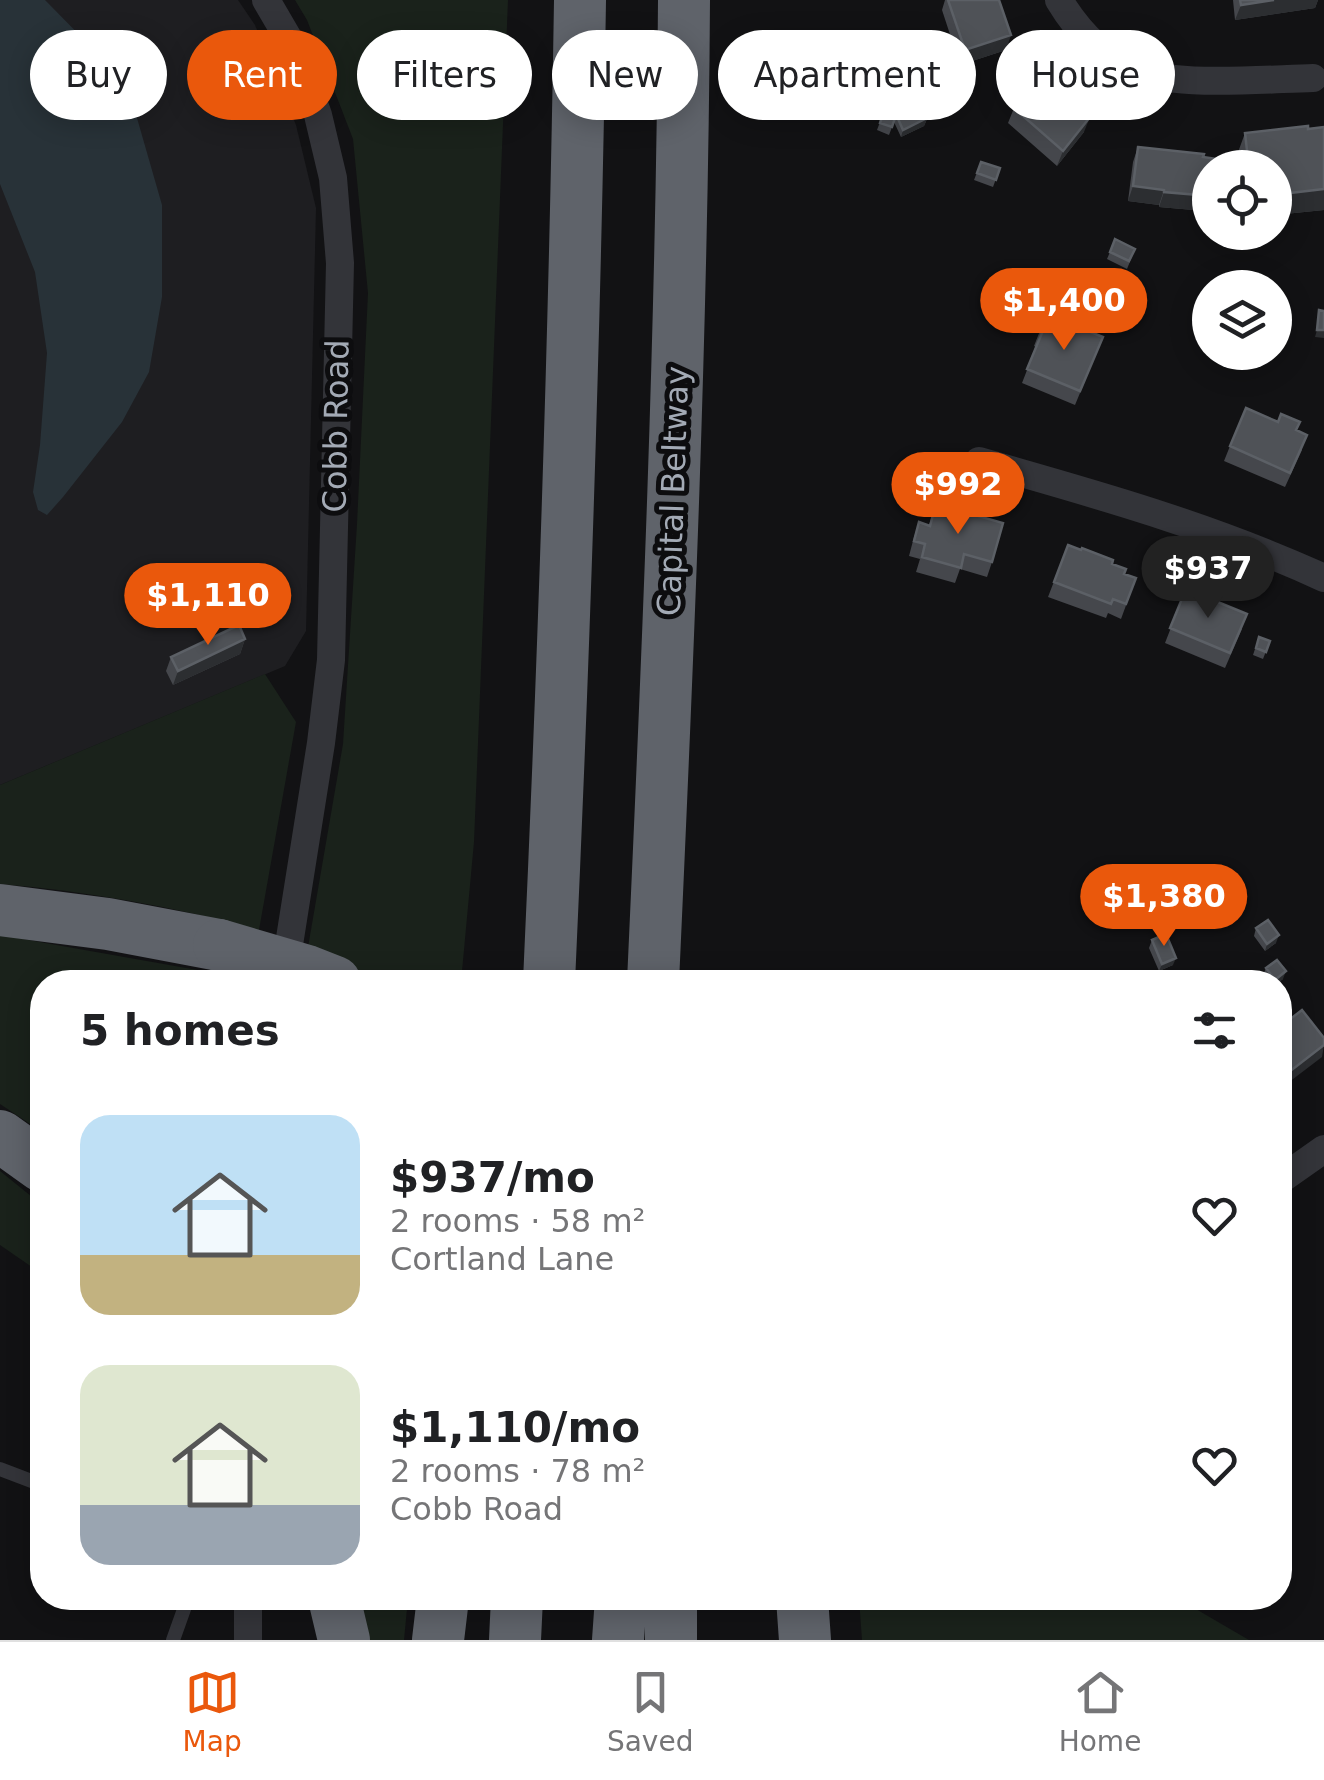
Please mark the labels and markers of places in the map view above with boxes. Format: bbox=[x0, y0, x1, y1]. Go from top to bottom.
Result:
pin: $1,400 bbox=[983, 268, 1145, 353]
pin: $992 bbox=[899, 452, 1017, 537]
pin: $937 bbox=[1149, 536, 1267, 621]
pin: $1,110 bbox=[127, 563, 289, 648]
pin: $1,380 bbox=[1083, 864, 1245, 949]

